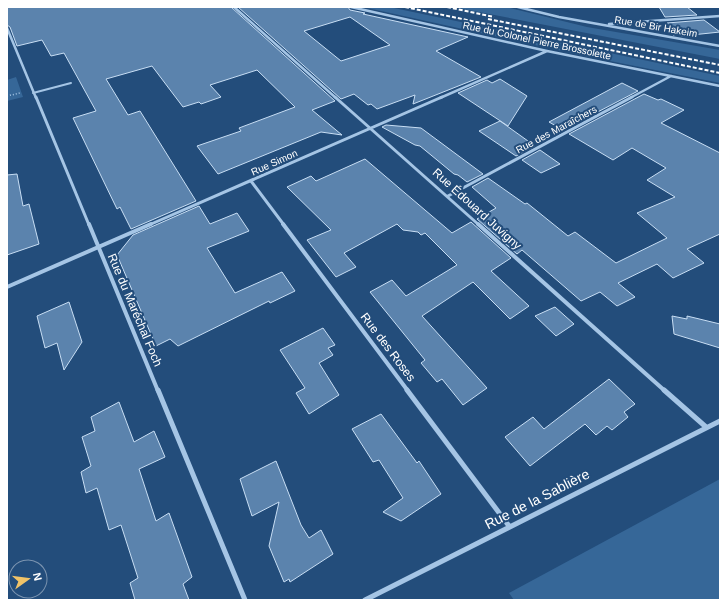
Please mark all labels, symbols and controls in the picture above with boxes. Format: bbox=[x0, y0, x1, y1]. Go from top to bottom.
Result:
street label: Rue de Bir Hakeim bbox=[614, 14, 698, 39]
street label: Rue du Colonel Pierre Brossolette bbox=[462, 19, 612, 62]
street label: Rue des Maraîchers bbox=[514, 103, 599, 155]
street label: Rue Simon bbox=[249, 147, 299, 178]
street label: Rue Édouard Juvigny bbox=[430, 165, 525, 253]
street label: Rue du Maréchal Foch bbox=[105, 251, 165, 369]
street label: Rue des Roses bbox=[358, 310, 418, 384]
street label: Rue de la Sablière bbox=[482, 466, 592, 532]
north arrow bbox=[8, 559, 48, 599]
text: N bbox=[31, 571, 44, 582]

